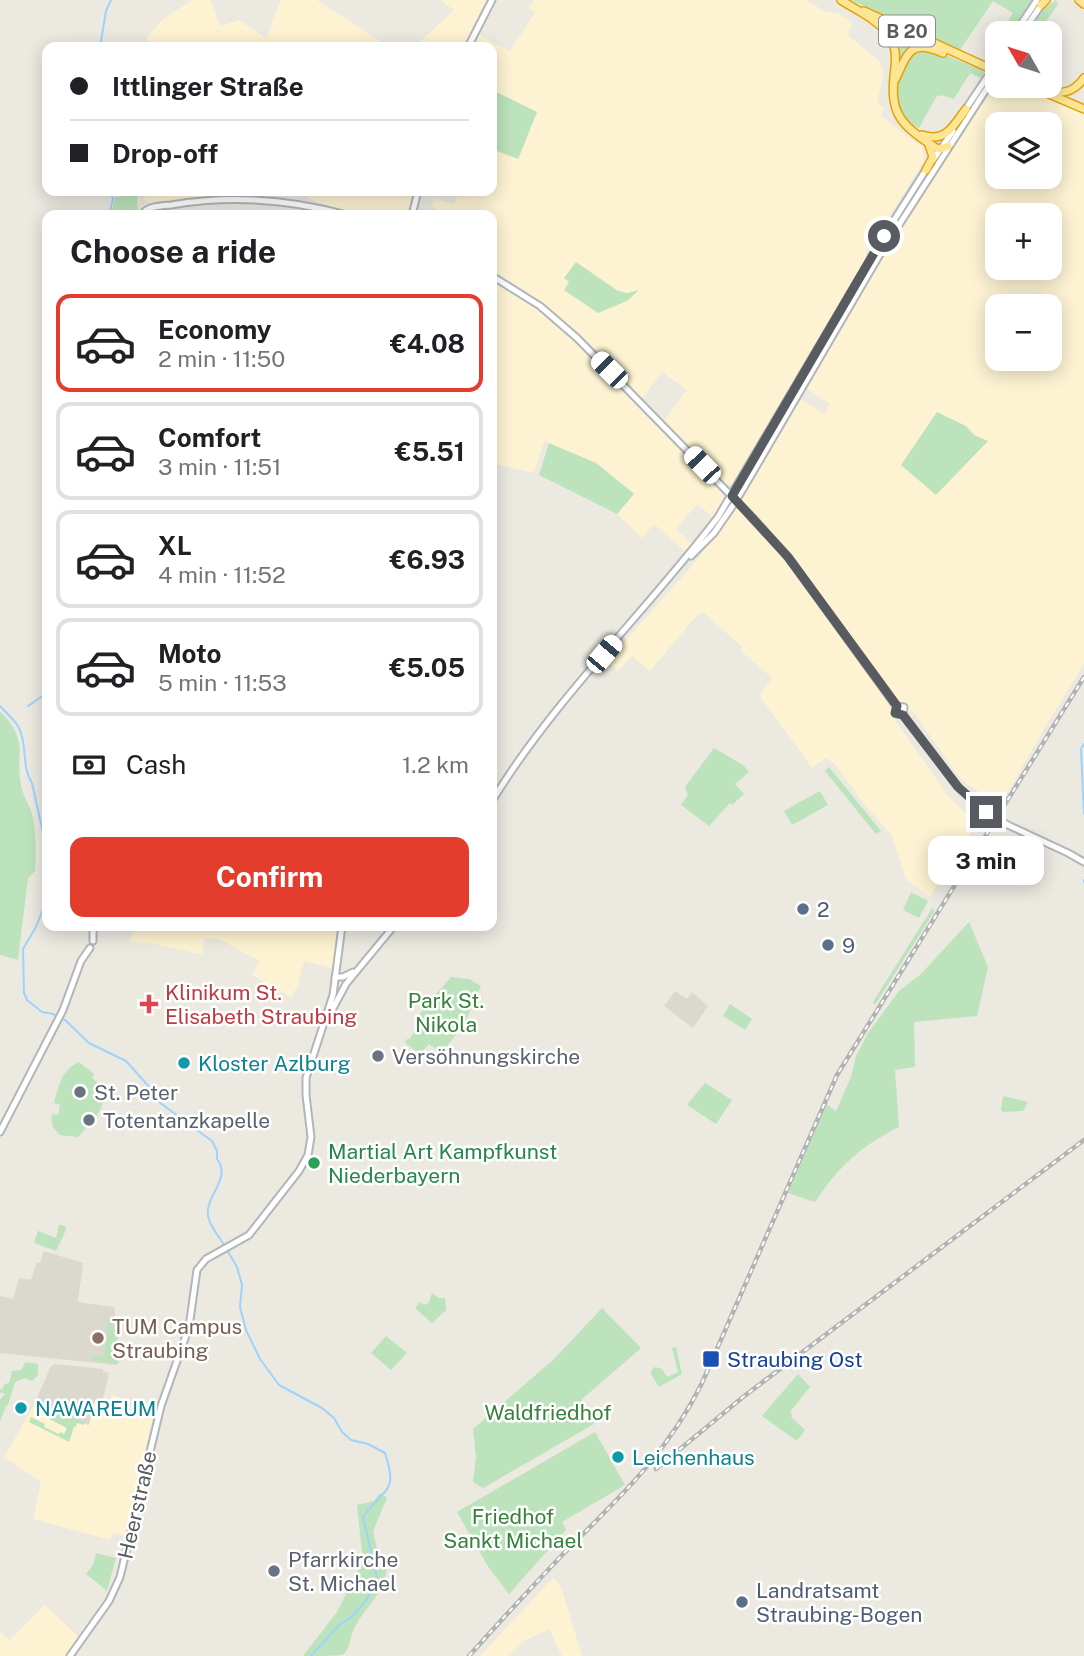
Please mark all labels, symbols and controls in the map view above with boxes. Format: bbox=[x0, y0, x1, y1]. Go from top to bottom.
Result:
road number: B 20 bbox=[879, 16, 935, 46]
north arrow bbox=[985, 21, 1062, 98]
map controls bbox=[985, 21, 1062, 371]
text: Ittlinger Straße bbox=[112, 71, 304, 102]
button: layers bbox=[985, 112, 1062, 189]
text: Drop-off bbox=[112, 138, 218, 169]
button: + bbox=[985, 203, 1062, 280]
route start bbox=[868, 220, 900, 252]
text: Choose a ride bbox=[70, 233, 276, 270]
button: − bbox=[985, 294, 1062, 371]
icon: car bbox=[74, 312, 137, 375]
text: Economy bbox=[158, 314, 271, 345]
text: €4.08 bbox=[390, 328, 465, 359]
text: 2 min · 11:50 bbox=[158, 345, 285, 372]
car bbox=[587, 348, 632, 392]
icon: car bbox=[74, 420, 137, 483]
text: Comfort bbox=[158, 422, 261, 453]
text: €5.51 bbox=[395, 436, 465, 467]
car bbox=[680, 443, 725, 487]
text: 3 min · 11:51 bbox=[158, 453, 281, 480]
icon: car bbox=[74, 528, 137, 591]
text: XL bbox=[158, 530, 192, 561]
text: €6.93 bbox=[390, 544, 465, 575]
text: 4 min · 11:52 bbox=[158, 561, 286, 588]
car bbox=[583, 631, 626, 677]
icon: car bbox=[74, 636, 137, 699]
text: Moto bbox=[158, 638, 221, 669]
text: €5.05 bbox=[389, 652, 465, 683]
text: 5 min · 11:53 bbox=[158, 669, 287, 696]
icon: cash bbox=[70, 746, 108, 784]
text: Cash bbox=[126, 749, 186, 780]
text: 1.2 km bbox=[402, 751, 469, 778]
route end bbox=[970, 796, 1002, 828]
callout: 3 min bbox=[928, 836, 1044, 886]
button: Confirm bbox=[70, 837, 469, 917]
text: 3 min bbox=[956, 847, 1016, 874]
place label: 2 bbox=[817, 897, 830, 922]
marker: 2 bbox=[795, 901, 811, 917]
place label: 9 bbox=[842, 933, 855, 958]
marker: 9 bbox=[820, 937, 836, 953]
place label: Klinikum St. Elisabeth Straubing bbox=[165, 980, 357, 1029]
park label: Park St. Nikola bbox=[408, 988, 484, 1037]
marker: Klinikum St. Elisabeth Straubing bbox=[139, 994, 159, 1014]
place label: Versöhnungskirche bbox=[392, 1044, 580, 1069]
marker: Versöhnungskirche bbox=[370, 1048, 386, 1064]
place label: Kloster Azlburg bbox=[198, 1051, 351, 1076]
marker: Kloster Azlburg bbox=[176, 1055, 192, 1071]
place label: St. Peter bbox=[94, 1080, 178, 1105]
marker: St. Peter bbox=[72, 1084, 88, 1100]
place label: Totentanzkapelle bbox=[103, 1108, 270, 1133]
marker: Totentanzkapelle bbox=[81, 1112, 97, 1128]
place label: Martial Art Kampfkunst Niederbayern bbox=[328, 1139, 557, 1188]
marker: Martial Art Kampfkunst Niederbayern bbox=[306, 1155, 322, 1171]
place label: TUM Campus Straubing bbox=[112, 1314, 242, 1363]
marker: TUM Campus Straubing bbox=[90, 1330, 106, 1346]
place label: Straubing Ost bbox=[727, 1347, 863, 1372]
marker: Straubing Ost bbox=[701, 1349, 721, 1369]
place label: NAWAREUM bbox=[35, 1396, 156, 1421]
marker: NAWAREUM bbox=[13, 1400, 29, 1416]
park label: Waldfriedhof bbox=[484, 1400, 612, 1425]
place label: Leichenhaus bbox=[632, 1445, 755, 1470]
street label: Heerstraße bbox=[112, 1449, 162, 1561]
marker: Leichenhaus bbox=[610, 1449, 626, 1465]
park label: Friedhof Sankt Michael bbox=[443, 1504, 583, 1553]
place label: Pfarrkirche St. Michael bbox=[288, 1547, 398, 1596]
marker: Pfarrkirche St. Michael bbox=[266, 1563, 282, 1579]
place label: Landratsamt Straubing-Bogen bbox=[756, 1578, 922, 1627]
marker: Landratsamt Straubing-Bogen bbox=[734, 1594, 750, 1610]

